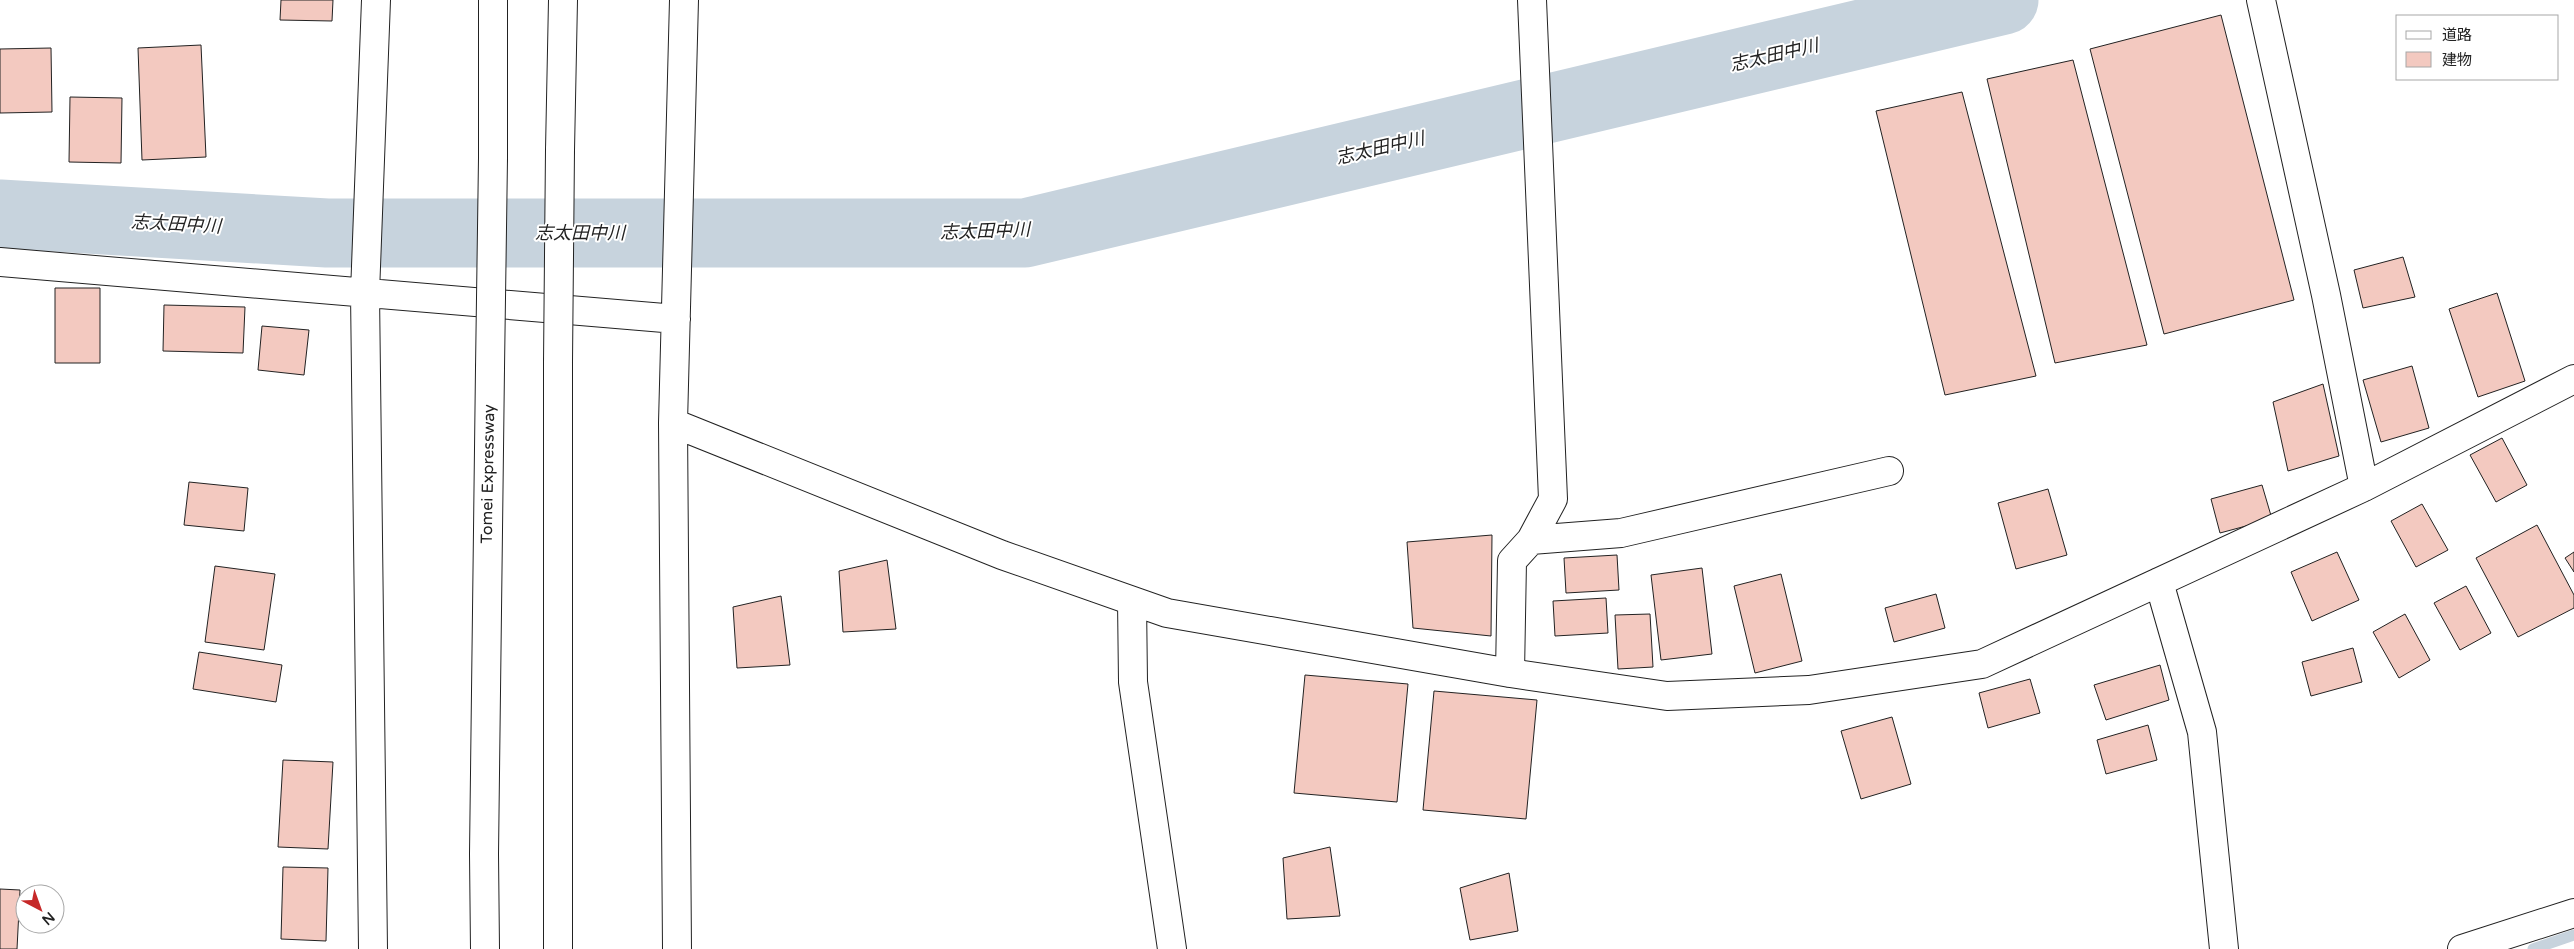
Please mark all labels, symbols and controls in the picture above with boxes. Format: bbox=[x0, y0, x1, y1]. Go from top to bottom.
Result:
legend bbox=[2396, 15, 2559, 80]
text: 道路 bbox=[2442, 26, 2472, 44]
water label: 志太田中川 bbox=[1728, 34, 1822, 76]
text: 建物 bbox=[2442, 51, 2472, 69]
water label: 志太田中川 bbox=[1334, 127, 1428, 169]
water label: 志太田中川 bbox=[130, 211, 224, 237]
water label: 志太田中川 bbox=[940, 218, 1032, 244]
water label: 志太田中川 bbox=[535, 222, 627, 244]
street label: Tomei Expressway bbox=[477, 404, 499, 544]
north arrow bbox=[15, 884, 65, 934]
text: N bbox=[38, 908, 58, 929]

